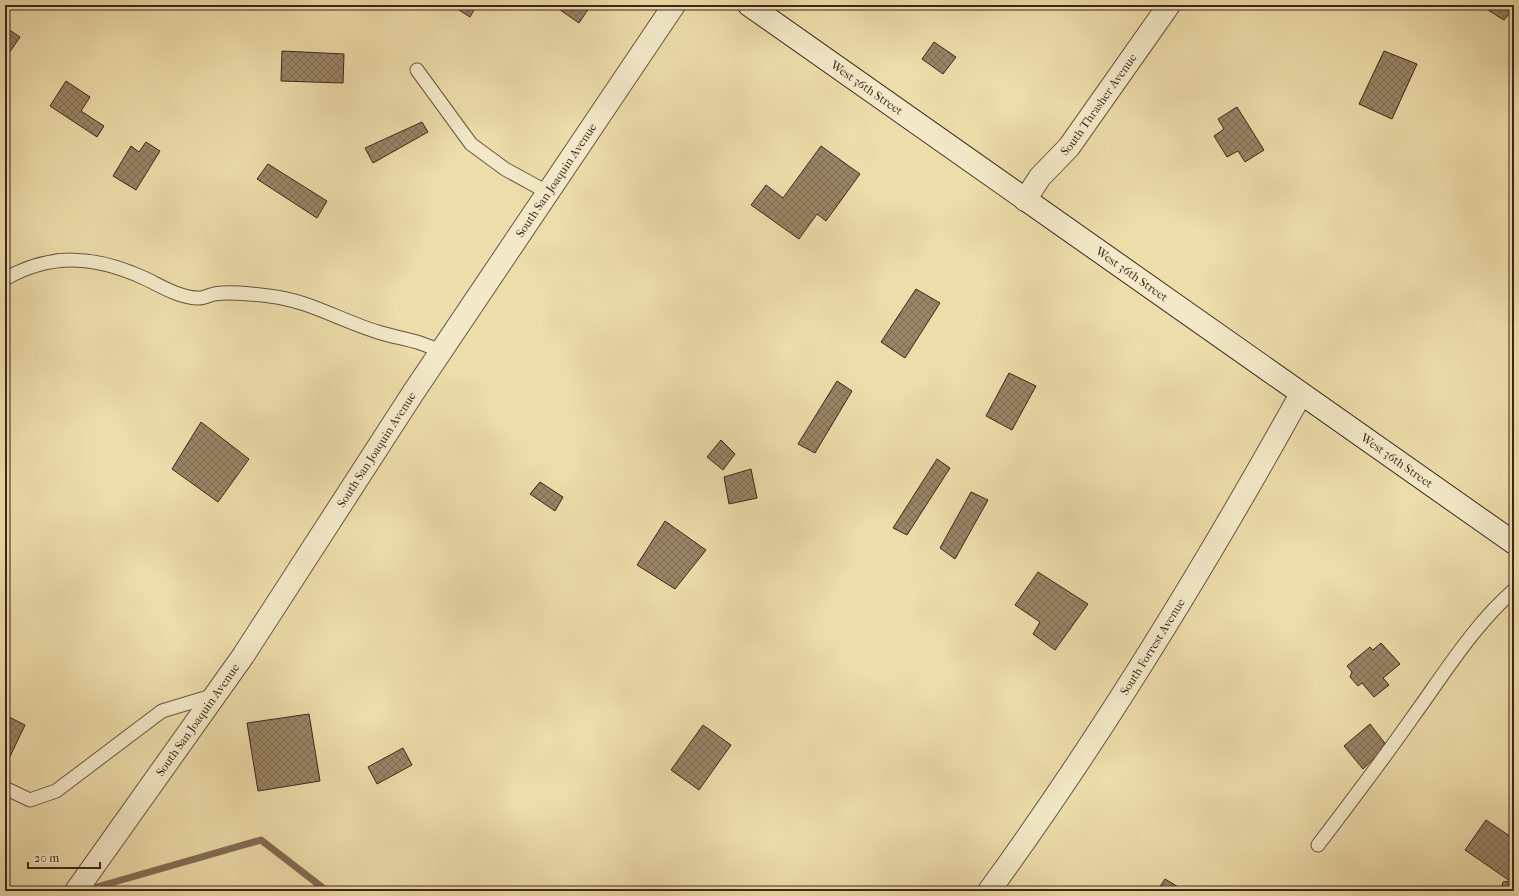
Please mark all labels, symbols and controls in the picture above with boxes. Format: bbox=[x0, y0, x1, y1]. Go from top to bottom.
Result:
street label: South Thrasher Avenue bbox=[1058, 51, 1140, 158]
street label: West 36th Street bbox=[827, 57, 906, 118]
street label: South San Joaquin Avenue bbox=[513, 120, 600, 240]
street label: West 36th Street bbox=[1092, 243, 1171, 305]
street label: South San Joaquin Avenue bbox=[334, 389, 419, 510]
street label: West 36th Street bbox=[1357, 430, 1436, 491]
street label: South Forrest Avenue bbox=[1117, 596, 1188, 698]
street label: South San Joaquin Avenue bbox=[153, 661, 242, 779]
scale bar bbox=[28, 844, 100, 870]
text: 20 m bbox=[34, 851, 59, 865]

